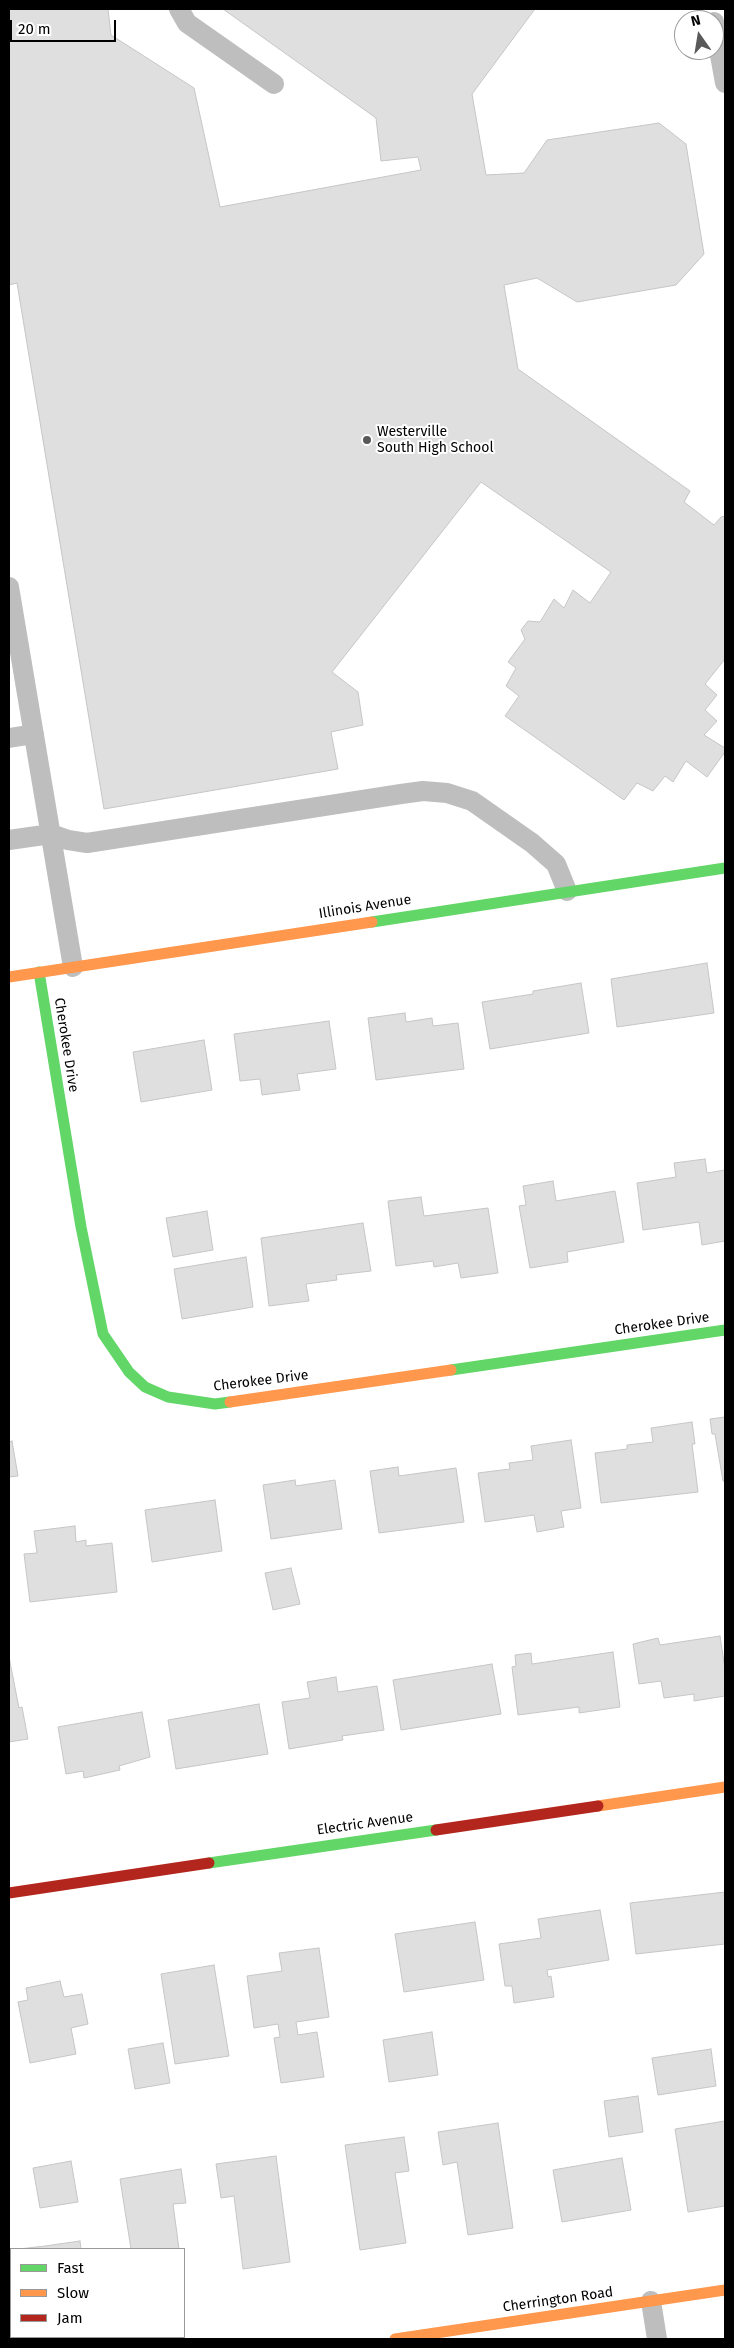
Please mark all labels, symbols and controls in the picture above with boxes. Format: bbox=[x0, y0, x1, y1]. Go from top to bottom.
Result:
scale bar bbox=[12, 10, 119, 42]
north arrow bbox=[674, 10, 724, 60]
text: N bbox=[689, 12, 702, 30]
text: 20 m bbox=[18, 20, 51, 38]
place label: Westerville South High School bbox=[377, 424, 494, 457]
marker: Westerville South High School bbox=[361, 434, 373, 446]
street label: Illinois Avenue bbox=[318, 891, 412, 923]
street label: Cherokee Drive bbox=[50, 997, 82, 1093]
street label: Cherokee Drive bbox=[614, 1309, 710, 1339]
street label: Cherokee Drive bbox=[213, 1367, 309, 1395]
street label: Electric Avenue bbox=[316, 1809, 414, 1839]
legend bbox=[10, 2248, 185, 2338]
text: Fast bbox=[57, 2259, 84, 2277]
text: Slow bbox=[57, 2284, 89, 2302]
street label: Cherrington Road bbox=[502, 2284, 614, 2316]
text: Jam bbox=[57, 2309, 83, 2327]

